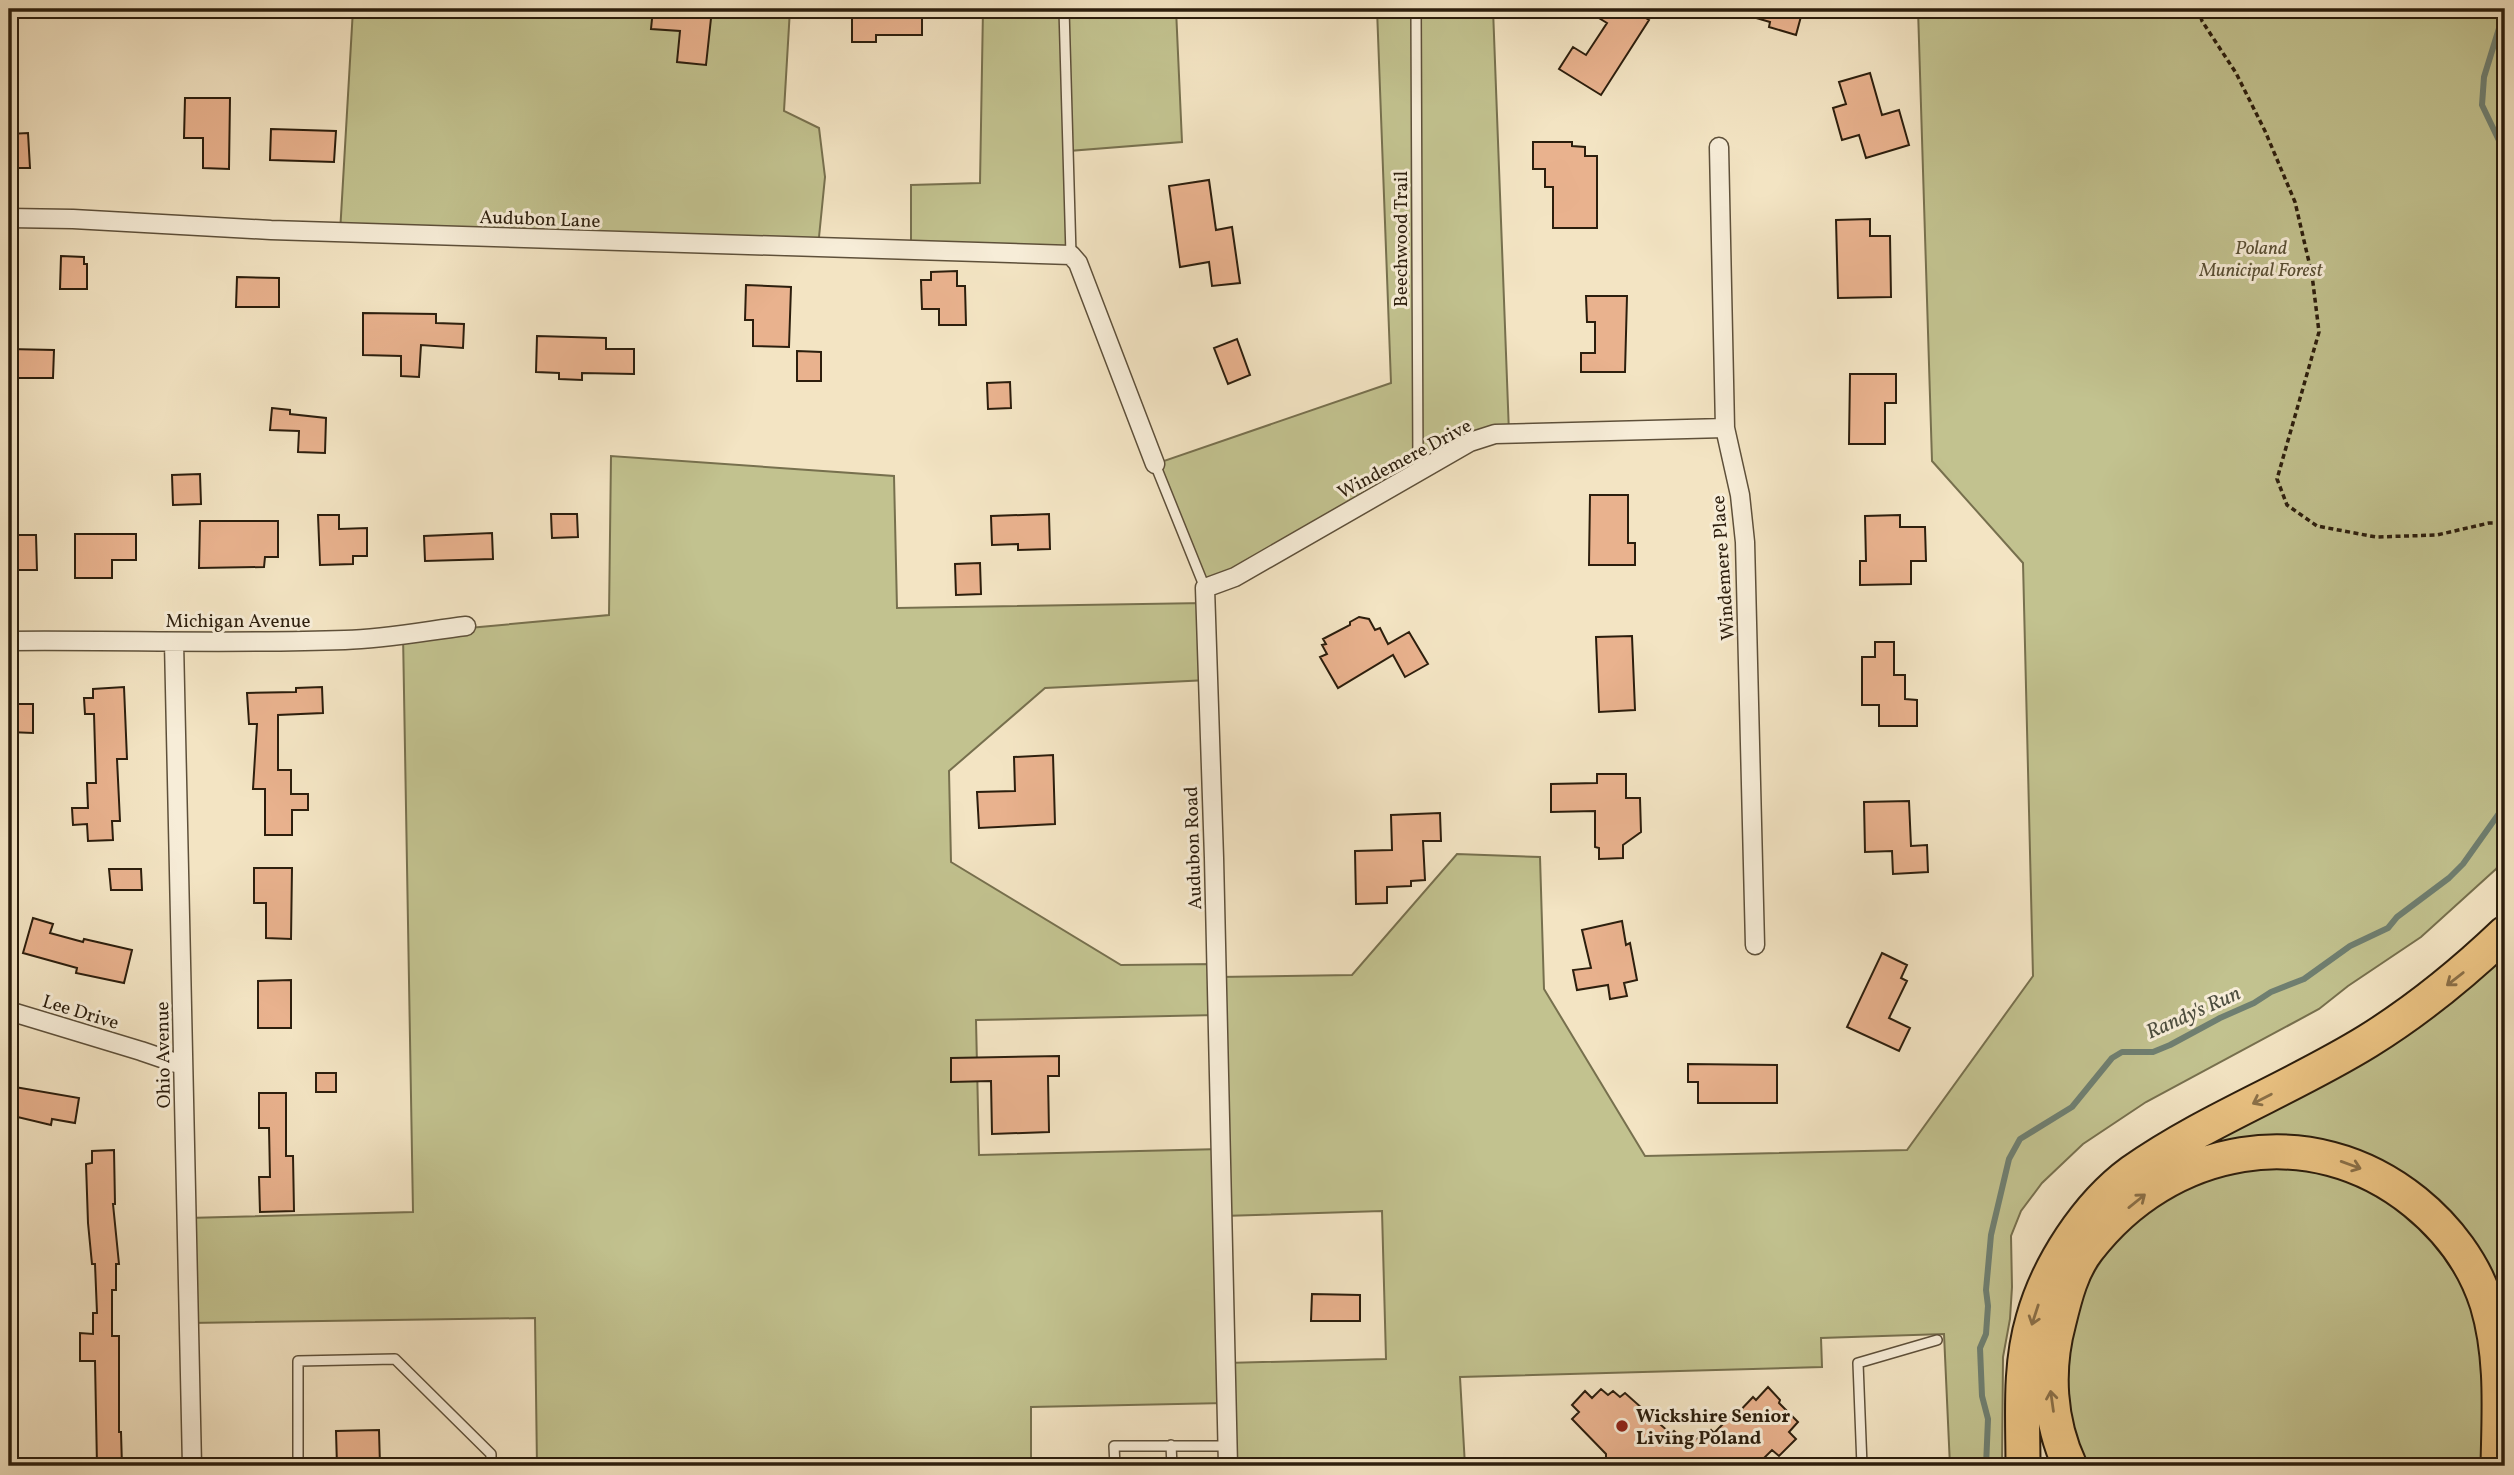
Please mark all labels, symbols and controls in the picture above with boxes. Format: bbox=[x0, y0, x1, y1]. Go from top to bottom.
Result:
street label: Beechwood Trail bbox=[1389, 171, 1415, 307]
street label: Audubon Lane bbox=[479, 205, 601, 235]
park label: Poland Municipal Forest bbox=[2198, 236, 2323, 284]
street label: Windemere Drive bbox=[1333, 413, 1476, 506]
street label: Windemere Place bbox=[1706, 494, 1742, 641]
street label: Michigan Avenue bbox=[166, 609, 310, 635]
street label: Audubon Road bbox=[1179, 786, 1209, 910]
one-way arrow bbox=[2446, 971, 2464, 986]
water label: Randy's Run bbox=[2142, 980, 2246, 1047]
street label: Lee Drive bbox=[39, 989, 122, 1037]
street label: Ohio Avenue bbox=[150, 1001, 178, 1109]
one-way arrow bbox=[2252, 1092, 2273, 1106]
one-way arrow bbox=[2339, 1160, 2361, 1172]
one-way arrow bbox=[2127, 1193, 2145, 1209]
one-way arrow bbox=[2028, 1304, 2040, 1326]
one-way arrow bbox=[2046, 1390, 2059, 1413]
place label: Wickshire Senior Living Poland bbox=[1636, 1404, 1790, 1452]
marker: Wickshire Senior Living Poland bbox=[1614, 1418, 1630, 1434]

